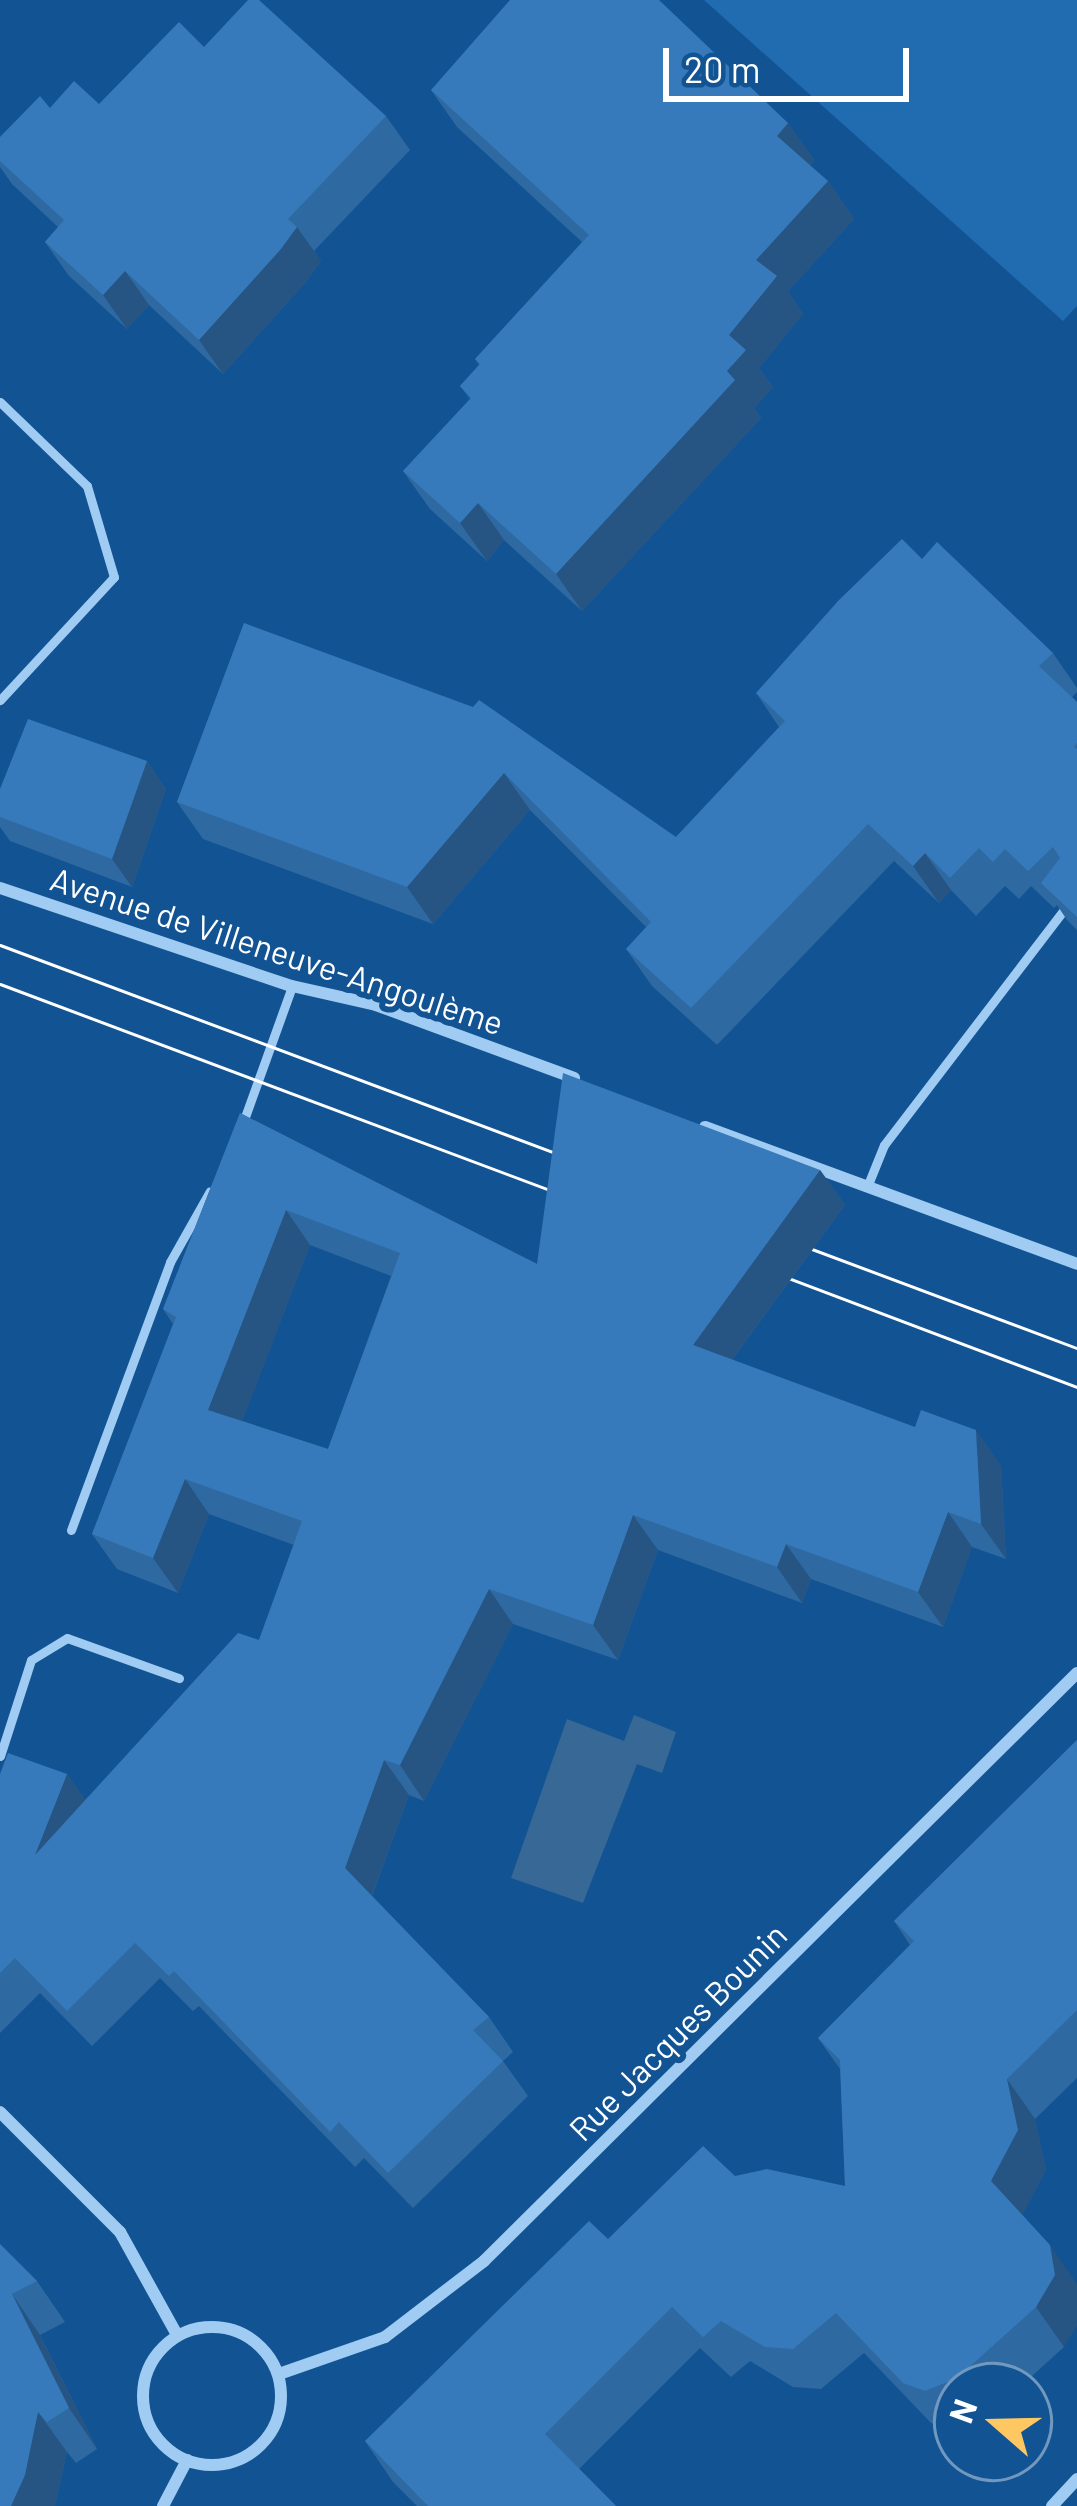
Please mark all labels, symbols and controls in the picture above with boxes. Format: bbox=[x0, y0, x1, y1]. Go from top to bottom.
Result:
scale bar bbox=[669, 24, 915, 98]
text: 20 m bbox=[684, 47, 761, 90]
street label: Avenue de Villeneuve-Angoulème bbox=[46, 859, 508, 1043]
street label: Rue Jacques Bounin bbox=[561, 1915, 795, 2149]
north arrow bbox=[933, 2362, 1053, 2482]
text: N bbox=[939, 2394, 985, 2428]

